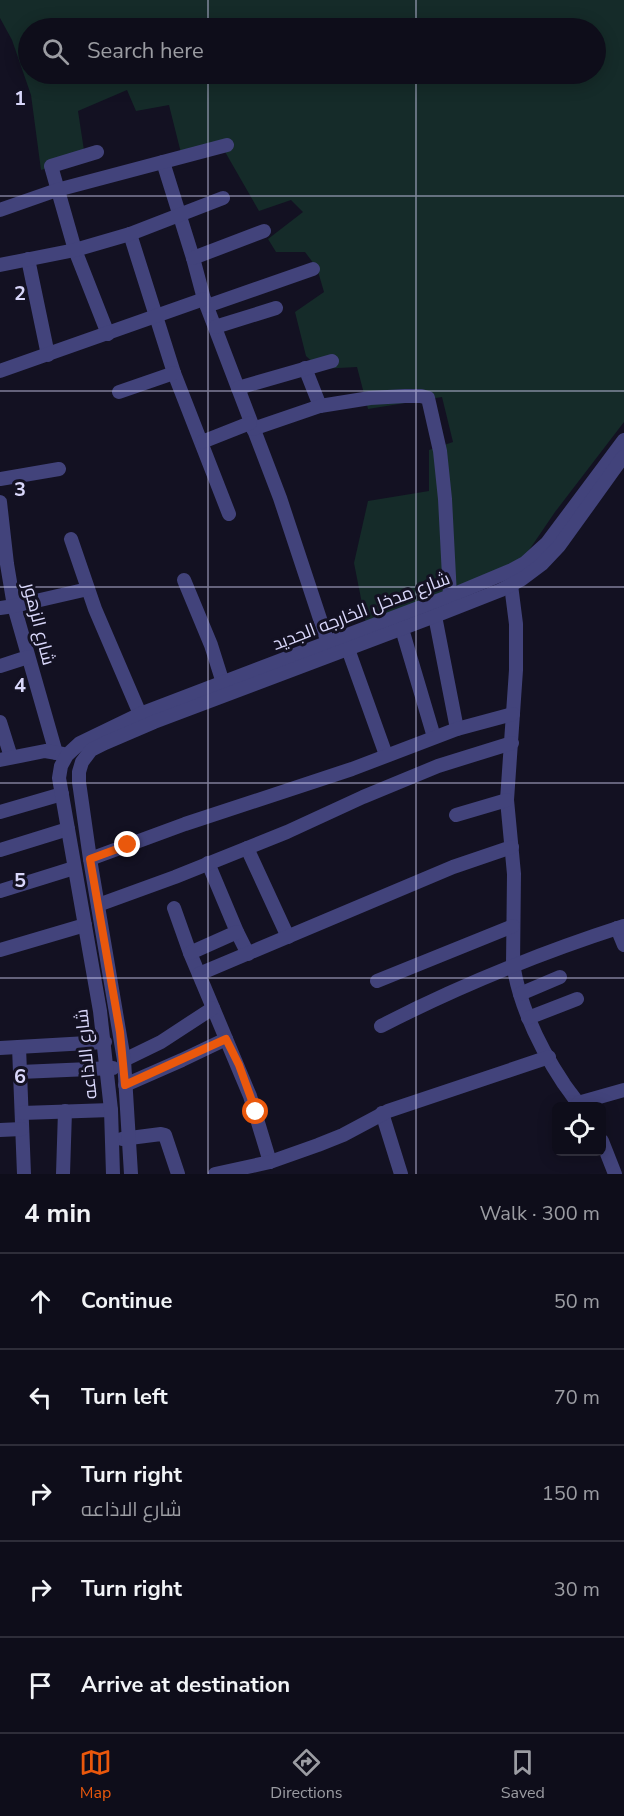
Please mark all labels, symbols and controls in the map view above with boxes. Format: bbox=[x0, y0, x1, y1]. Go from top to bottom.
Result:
search box bbox=[18, 18, 606, 84]
icon: search bbox=[39, 35, 72, 68]
text: Search here bbox=[87, 36, 204, 66]
text: 1 bbox=[14, 85, 26, 112]
text: 2 bbox=[14, 280, 26, 307]
text: 3 bbox=[14, 476, 26, 503]
street label: شارع مدخل الخارجه الجديد bbox=[269, 566, 453, 656]
street label: شارع الزهور bbox=[17, 579, 61, 668]
text: 4 bbox=[14, 672, 26, 699]
route end bbox=[114, 831, 140, 857]
text: 5 bbox=[14, 867, 26, 894]
street label: شارع الاذاعه bbox=[69, 1008, 103, 1100]
text: 6 bbox=[14, 1063, 26, 1090]
route start bbox=[242, 1098, 268, 1124]
map controls bbox=[552, 1102, 606, 1156]
button: locate bbox=[552, 1102, 606, 1156]
text: 4 min bbox=[24, 1196, 91, 1231]
text: Walk · 300 m bbox=[480, 1200, 600, 1227]
icon: ahead bbox=[24, 1285, 57, 1318]
text: Continue bbox=[81, 1286, 172, 1316]
text: 50 m bbox=[554, 1288, 600, 1315]
icon: left bbox=[24, 1381, 57, 1414]
text: Turn left bbox=[81, 1382, 168, 1412]
text: 70 m bbox=[554, 1384, 600, 1411]
text: Turn right bbox=[81, 1460, 182, 1490]
icon: right bbox=[24, 1477, 57, 1510]
text: 150 m bbox=[542, 1480, 600, 1507]
text: شارع الاذاعه bbox=[81, 1496, 182, 1523]
icon: right bbox=[24, 1573, 57, 1606]
text: Turn right bbox=[81, 1574, 182, 1604]
text: 30 m bbox=[554, 1576, 600, 1603]
icon: arrive bbox=[24, 1669, 57, 1702]
text: Arrive at destination bbox=[81, 1670, 290, 1700]
tab: Map bbox=[79, 1746, 112, 1804]
tab: Directions bbox=[270, 1746, 342, 1804]
tab: Saved bbox=[501, 1746, 545, 1804]

